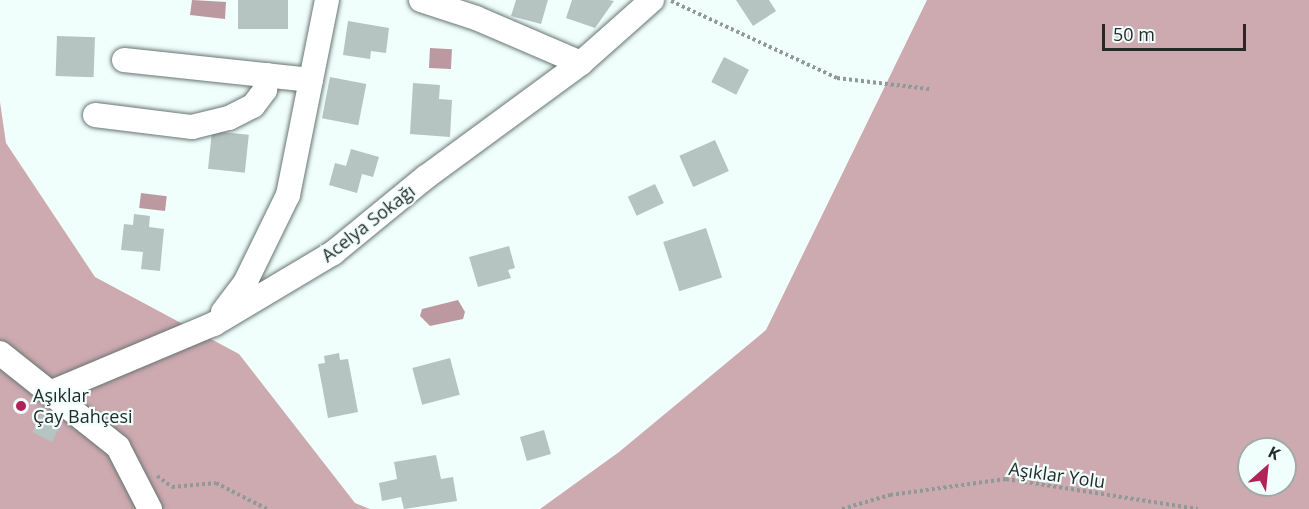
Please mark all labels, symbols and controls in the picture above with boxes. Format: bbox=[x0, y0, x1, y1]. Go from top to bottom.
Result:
scale bar bbox=[1105, 12, 1249, 50]
text: 50 m bbox=[1113, 22, 1155, 46]
street label: Acelya Sokağı bbox=[317, 180, 419, 266]
place label: Aşıklar Çay Bahçesi bbox=[33, 385, 133, 428]
marker: Aşıklar Çay Bahçesi bbox=[14, 399, 28, 413]
north arrow bbox=[1237, 437, 1297, 497]
text: K bbox=[1265, 441, 1284, 465]
street label: Aşıklar Yolu bbox=[1007, 458, 1107, 492]

